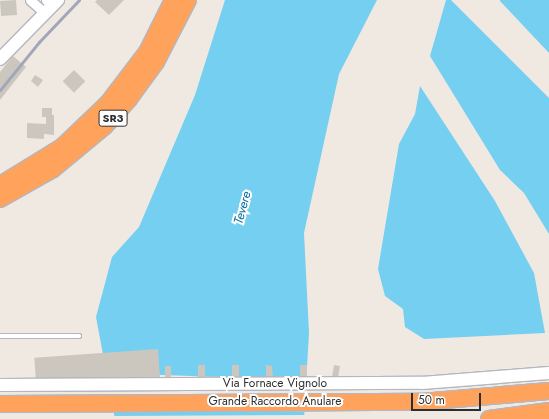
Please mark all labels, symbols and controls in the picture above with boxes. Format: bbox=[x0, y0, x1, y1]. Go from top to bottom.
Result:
road number: SR3 bbox=[98, 109, 128, 127]
water label: Tevere bbox=[231, 190, 255, 226]
street label: Via Fornace Vignolo bbox=[223, 377, 327, 391]
scale bar bbox=[413, 385, 483, 411]
text: 50 m bbox=[418, 391, 445, 409]
street label: Grande Raccordo Anulare bbox=[209, 395, 341, 409]

